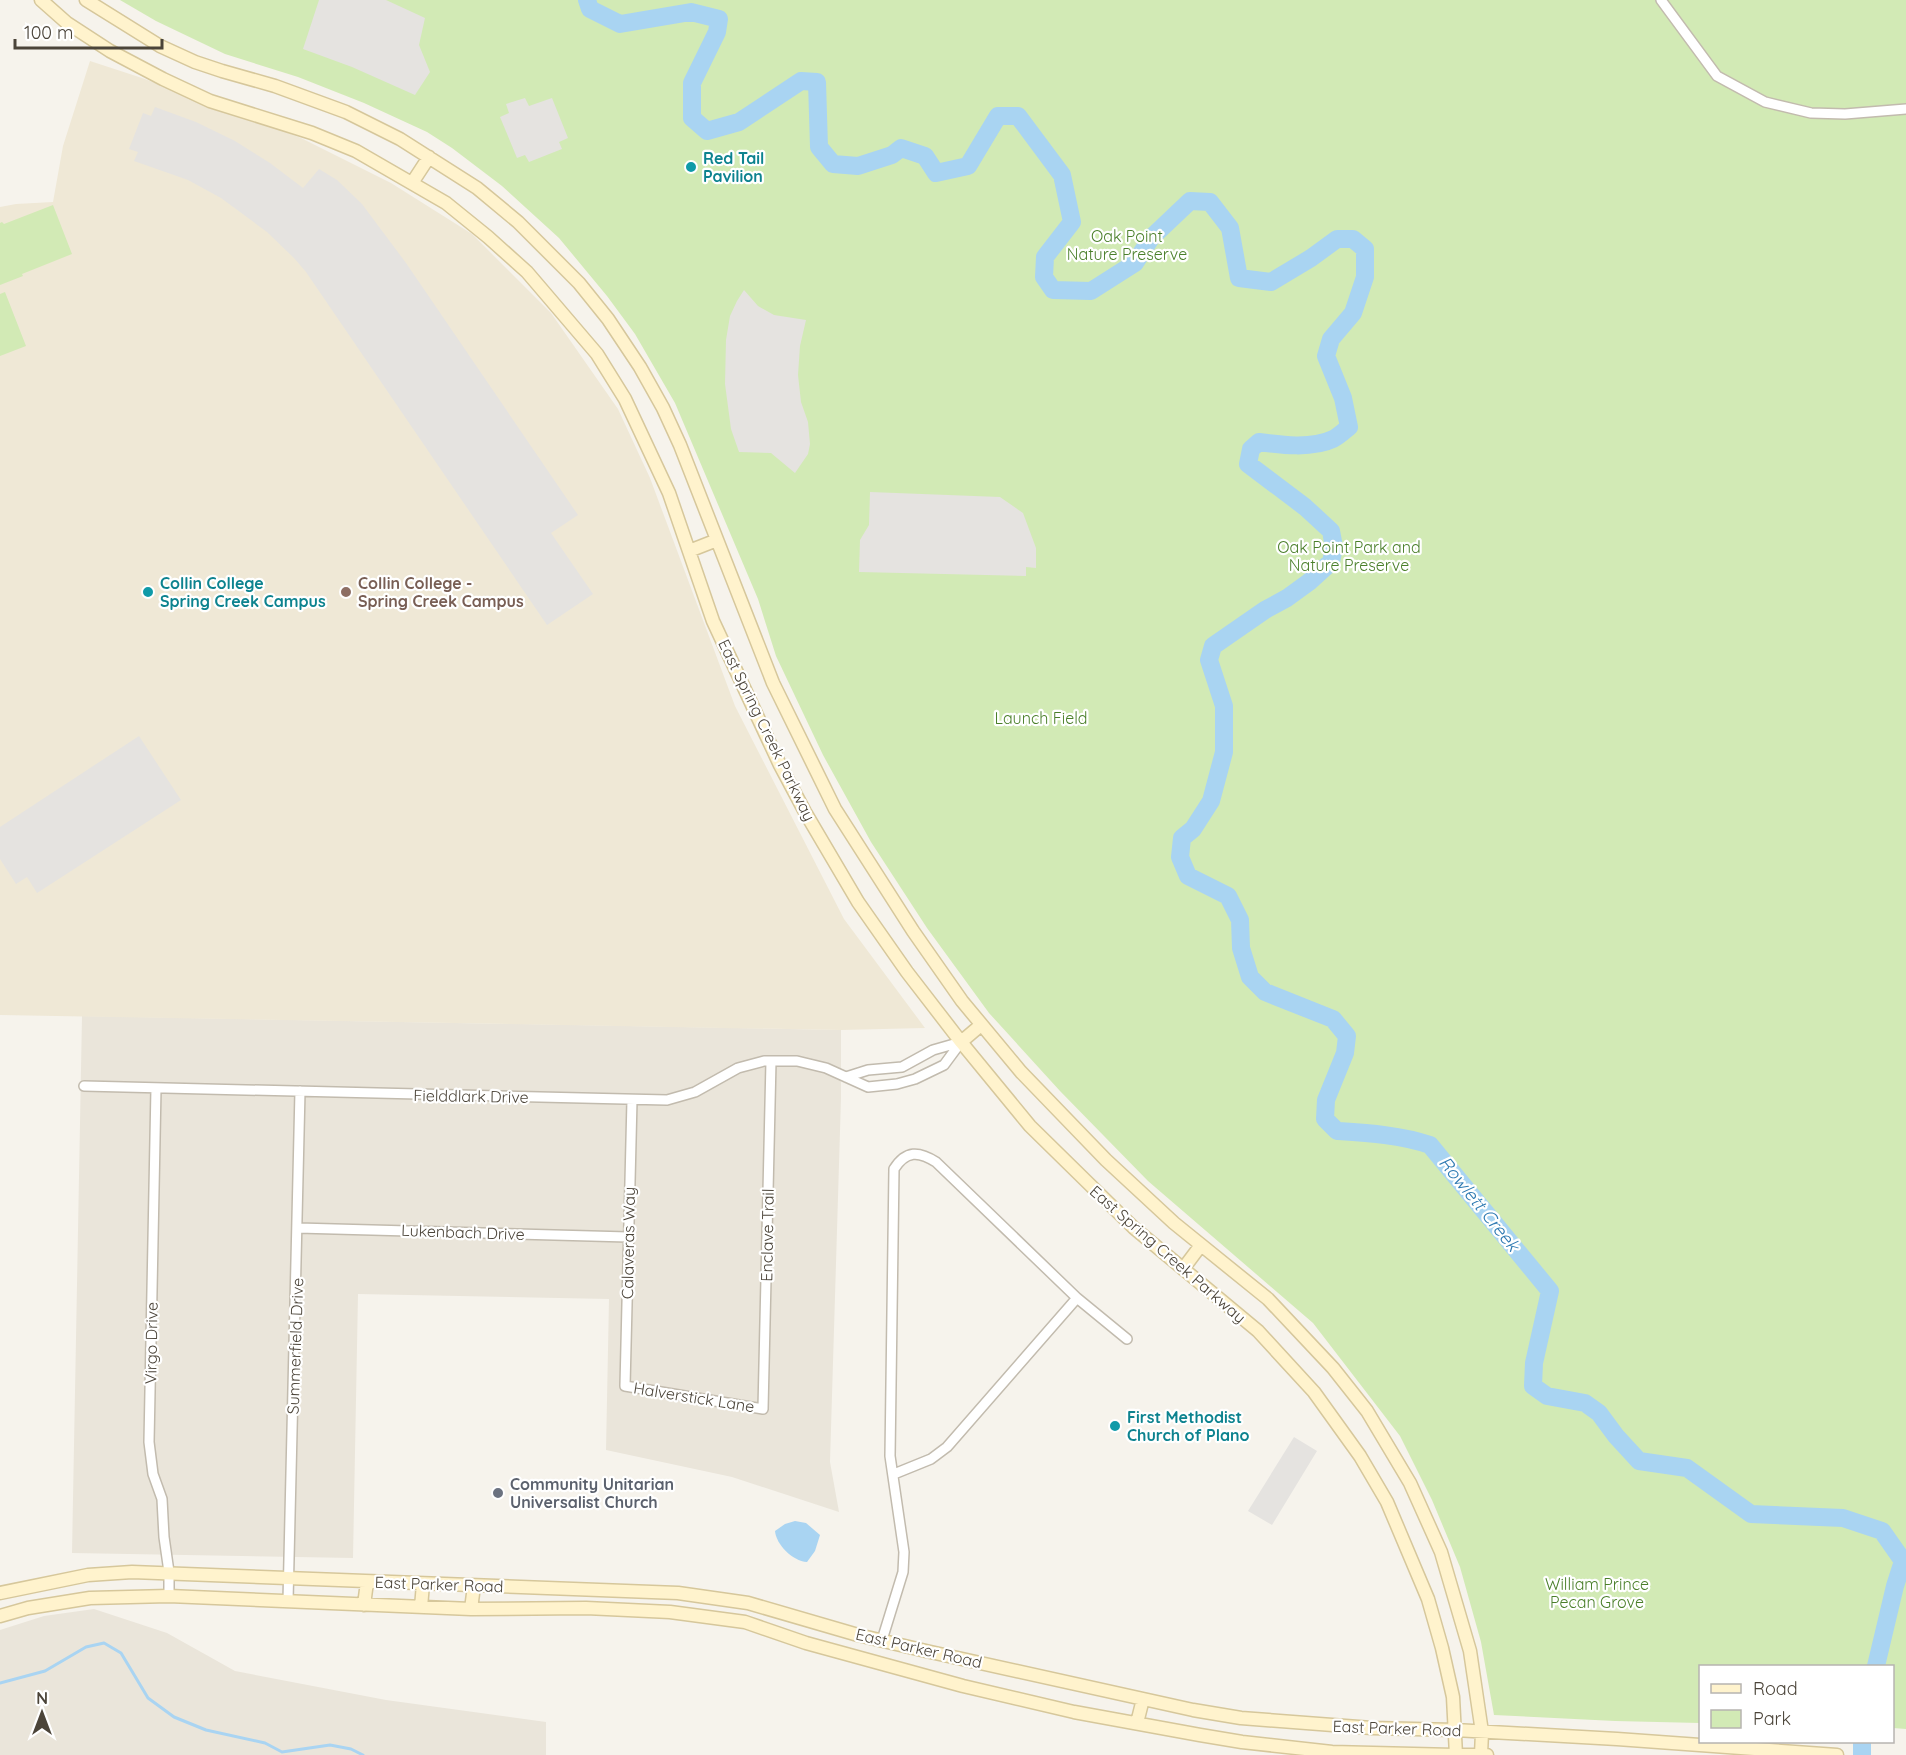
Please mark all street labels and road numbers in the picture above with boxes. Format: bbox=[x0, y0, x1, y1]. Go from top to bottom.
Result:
street label: East Spring Creek Parkway bbox=[714, 636, 820, 824]
street label: Fielddlark Drive bbox=[413, 1085, 529, 1107]
street label: East Spring Creek Parkway bbox=[1086, 1181, 1250, 1327]
street label: Calaveras Way bbox=[617, 1187, 639, 1299]
street label: Enclave Trail bbox=[756, 1188, 778, 1282]
street label: Lukenbach Drive bbox=[401, 1220, 525, 1244]
street label: Summerfield Drive bbox=[283, 1277, 307, 1415]
street label: Virgo Drive bbox=[140, 1302, 162, 1384]
street label: Halverstick Lane bbox=[632, 1378, 756, 1416]
street label: East Parker Road bbox=[374, 1572, 504, 1596]
street label: East Parker Road bbox=[854, 1624, 984, 1672]
street label: East Parker Road bbox=[1332, 1716, 1462, 1740]

